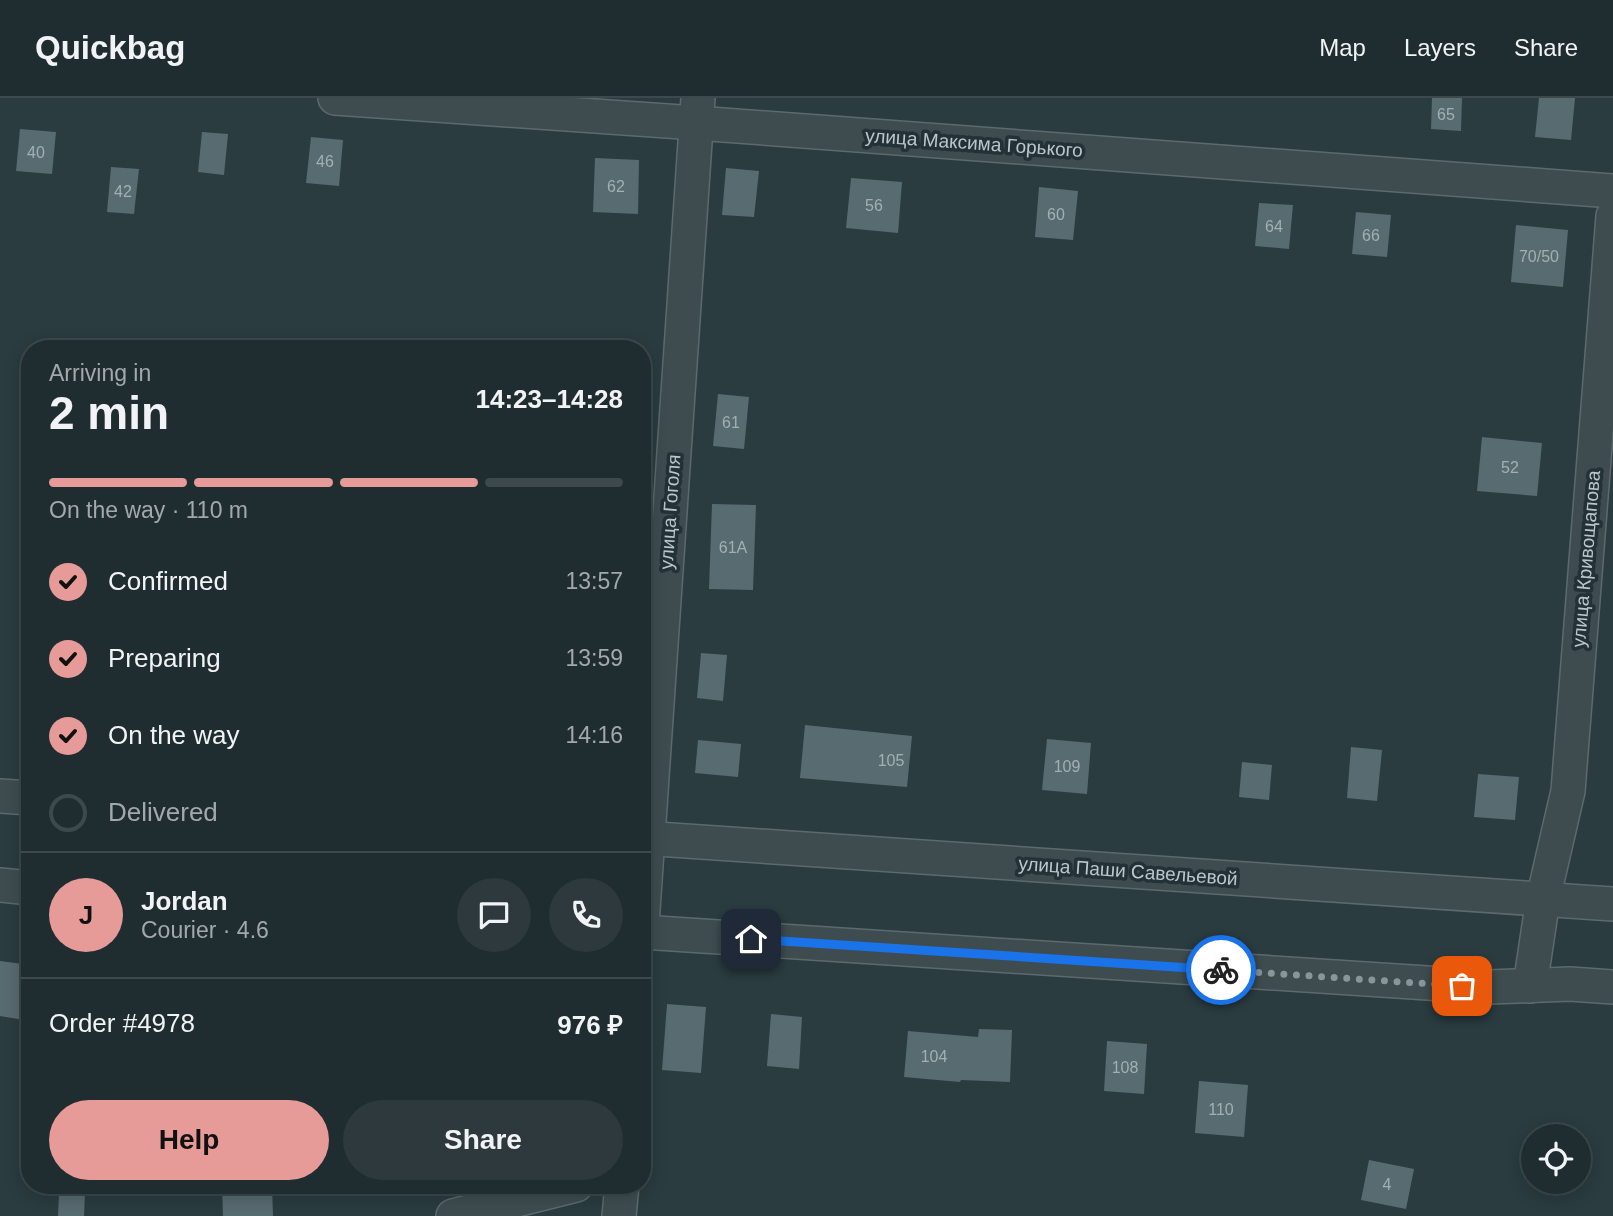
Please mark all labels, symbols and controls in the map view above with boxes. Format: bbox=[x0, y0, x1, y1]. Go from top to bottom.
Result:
text: Quickbag bbox=[35, 29, 185, 66]
text: Map bbox=[1319, 34, 1366, 61]
text: Layers bbox=[1404, 34, 1476, 61]
text: Share bbox=[1514, 34, 1578, 61]
house number: 65 bbox=[1437, 106, 1455, 123]
street label: улица Максима Горького bbox=[865, 125, 1083, 161]
house number: 40 bbox=[27, 144, 45, 161]
house number: 46 bbox=[316, 153, 334, 170]
house number: 62 bbox=[607, 178, 625, 195]
house number: 42 bbox=[114, 183, 132, 200]
house number: 56 bbox=[865, 197, 883, 214]
house number: 60 bbox=[1047, 206, 1065, 223]
house number: 64 bbox=[1265, 218, 1283, 235]
house number: 66 bbox=[1362, 227, 1380, 244]
house number: 70/50 bbox=[1519, 248, 1559, 265]
text: Arriving in bbox=[49, 360, 151, 386]
text: 14:23–14:28 bbox=[476, 384, 623, 414]
text: 2 min bbox=[49, 387, 169, 439]
house number: 61 bbox=[722, 414, 740, 431]
street label: улица Гоголя bbox=[656, 454, 684, 570]
house number: 52 bbox=[1501, 459, 1519, 476]
street label: улица Кривощапова bbox=[1568, 469, 1604, 648]
text: On the way · 110 m bbox=[49, 497, 248, 523]
house number: 61А bbox=[719, 539, 748, 556]
icon: check bbox=[49, 563, 87, 601]
text: Confirmed bbox=[108, 566, 228, 596]
text: 13:57 bbox=[565, 568, 623, 594]
icon: check bbox=[49, 640, 87, 678]
text: Preparing bbox=[108, 643, 221, 673]
text: 13:59 bbox=[565, 645, 623, 671]
icon: check bbox=[49, 717, 87, 755]
text: On the way bbox=[108, 720, 240, 750]
text: 14:16 bbox=[565, 722, 623, 748]
house number: 105 bbox=[878, 752, 904, 769]
house number: 109 bbox=[1054, 758, 1080, 775]
text: Delivered bbox=[108, 797, 218, 827]
street label: улица Паши Савельевой bbox=[1018, 853, 1238, 889]
button: chat bbox=[457, 878, 531, 952]
button: phone bbox=[549, 878, 623, 952]
text: Jordan bbox=[141, 886, 228, 916]
text: J bbox=[79, 900, 93, 930]
pin bbox=[721, 909, 781, 969]
text: Courier · 4.6 bbox=[141, 917, 269, 943]
icon: home bbox=[732, 920, 770, 958]
courier bbox=[1186, 935, 1256, 1005]
icon: bike bbox=[1202, 951, 1240, 989]
pin bbox=[1432, 956, 1492, 1016]
icon: bag bbox=[1443, 967, 1481, 1005]
text: Order #4978 bbox=[49, 1008, 195, 1038]
text: 976 ₽ bbox=[557, 1010, 623, 1040]
house number: 104 bbox=[921, 1048, 947, 1065]
house number: 108 bbox=[1112, 1059, 1138, 1076]
button: Help bbox=[49, 1100, 329, 1180]
button: Share bbox=[343, 1100, 623, 1180]
house number: 110 bbox=[1208, 1101, 1234, 1118]
map controls bbox=[1521, 1124, 1591, 1194]
button: locate bbox=[1521, 1124, 1591, 1194]
house number: 4 bbox=[1383, 1176, 1392, 1193]

